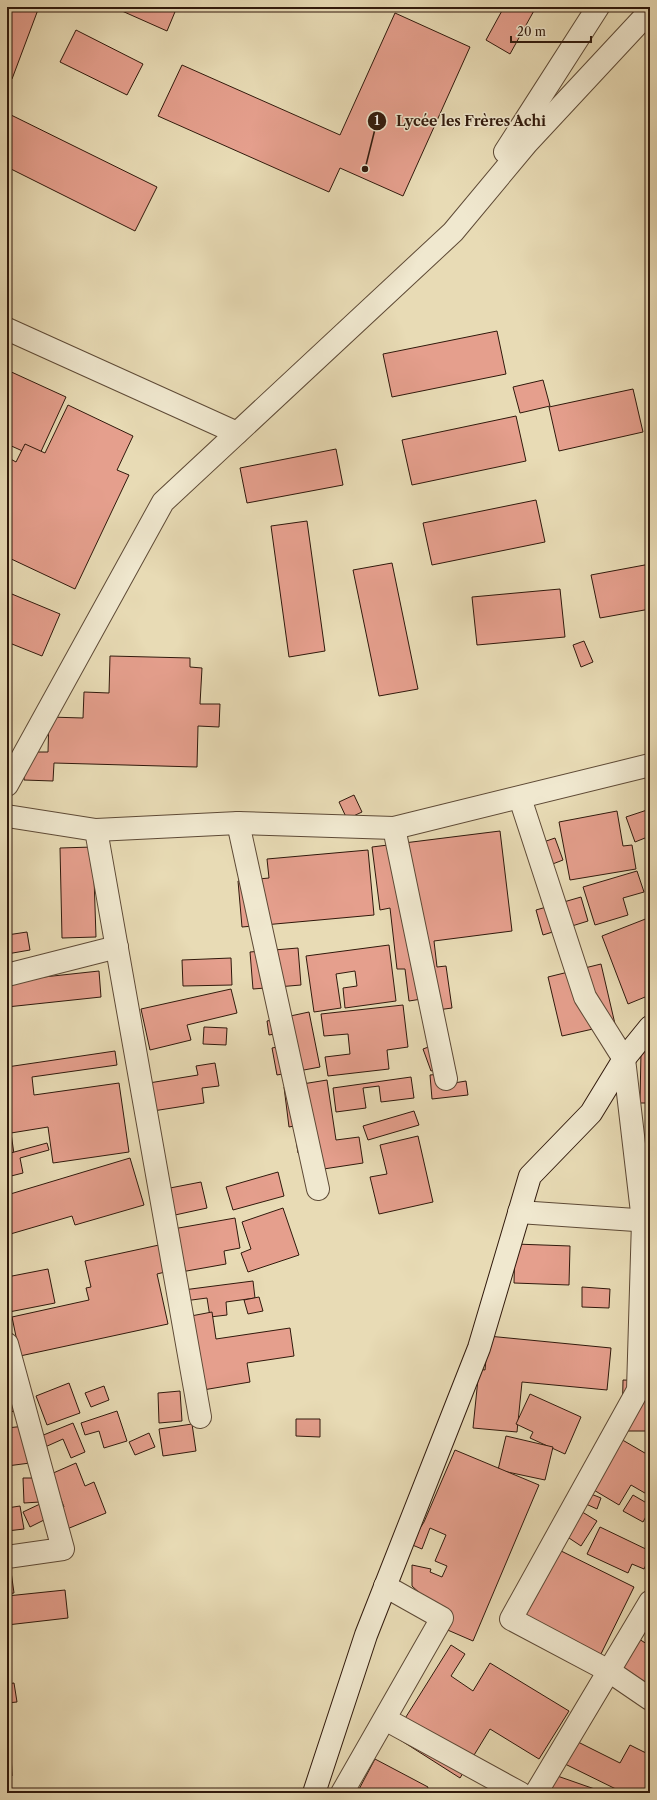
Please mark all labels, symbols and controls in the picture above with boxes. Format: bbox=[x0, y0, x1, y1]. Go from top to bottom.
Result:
scale bar bbox=[511, 18, 591, 44]
text: 20 m bbox=[517, 24, 546, 39]
callout: Lycée les Frères Achi bbox=[367, 108, 554, 134]
text: Lycée les Frères Achi bbox=[396, 112, 546, 130]
text: 1 bbox=[374, 113, 380, 128]

